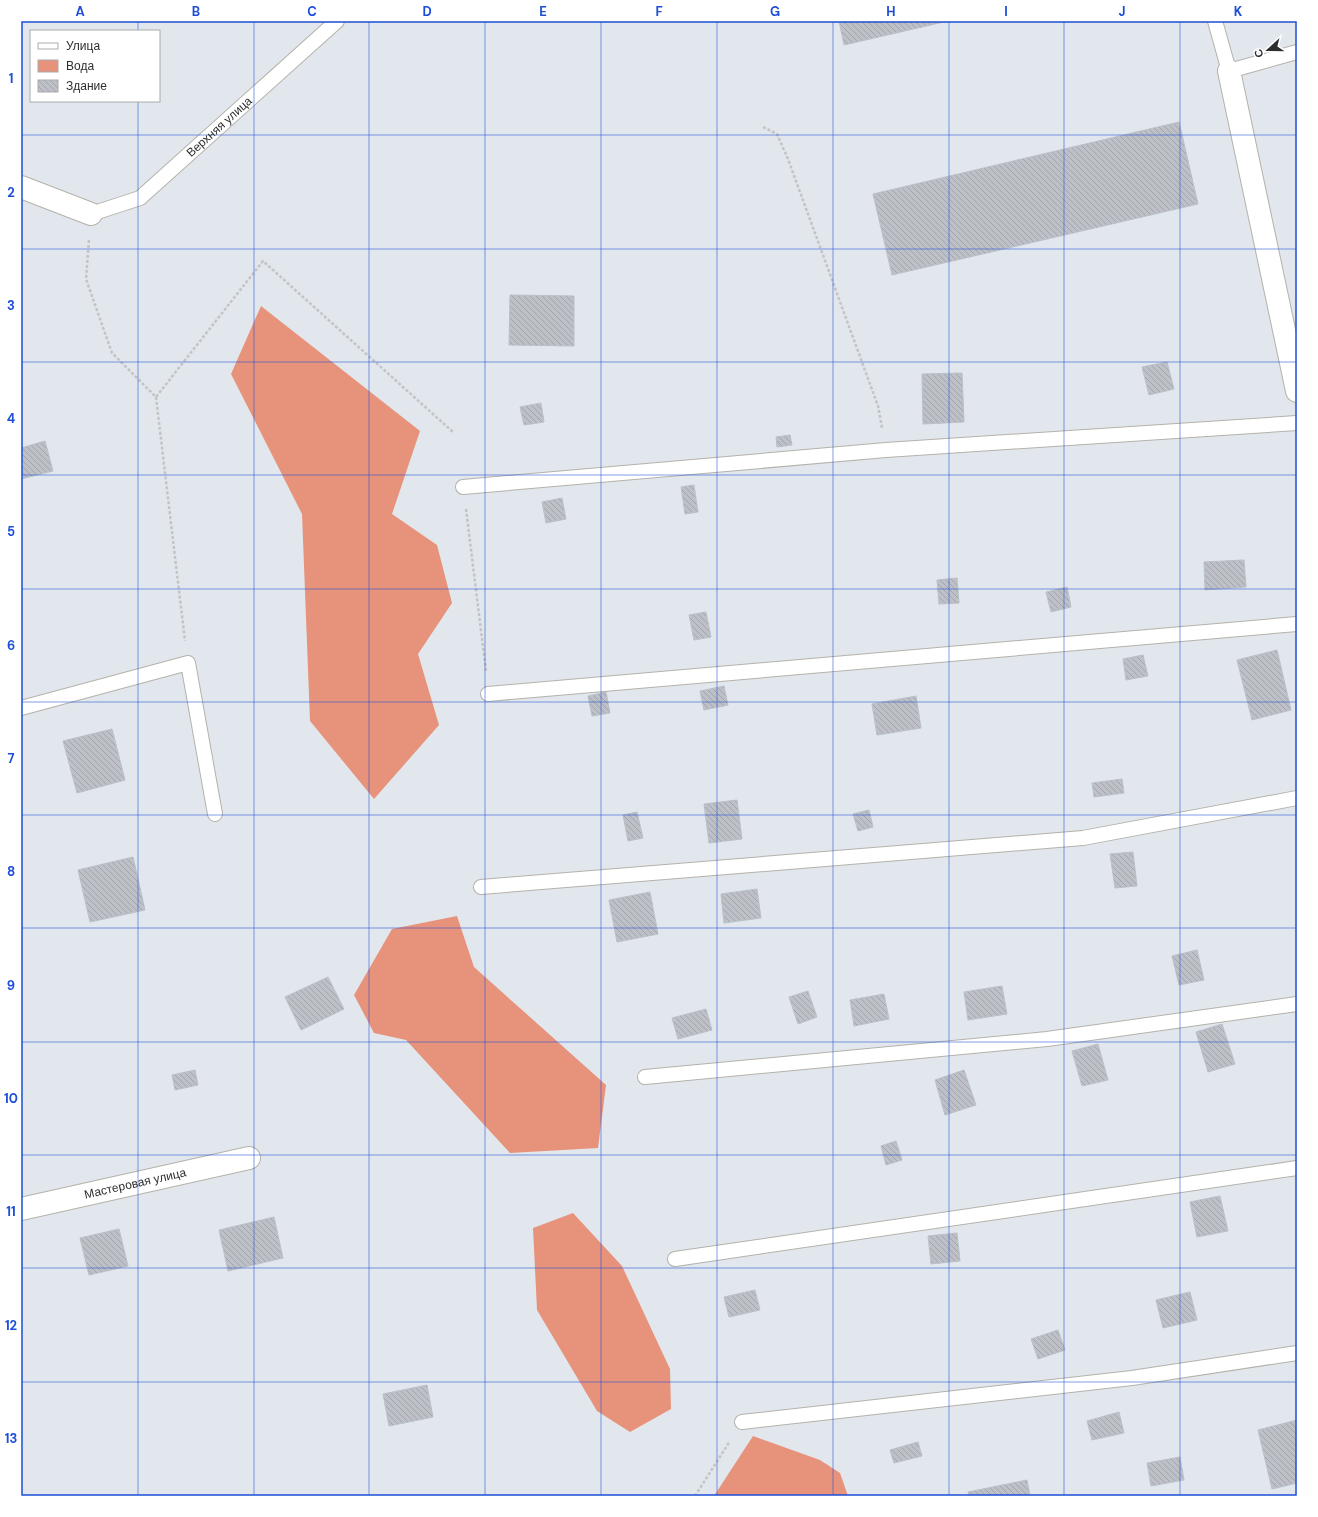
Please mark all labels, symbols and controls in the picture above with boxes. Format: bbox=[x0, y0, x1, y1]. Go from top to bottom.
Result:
text: A bbox=[75, 3, 85, 20]
text: B bbox=[192, 3, 200, 20]
text: C bbox=[307, 3, 317, 20]
text: D bbox=[422, 3, 432, 20]
text: E bbox=[539, 3, 547, 20]
text: F bbox=[655, 3, 663, 20]
text: G bbox=[770, 3, 780, 20]
text: H bbox=[886, 3, 896, 20]
text: I bbox=[1004, 3, 1008, 20]
text: J bbox=[1118, 3, 1126, 20]
text: K bbox=[1234, 3, 1243, 20]
legend bbox=[30, 30, 160, 102]
north arrow bbox=[1248, 30, 1288, 70]
text: Улица bbox=[66, 38, 100, 54]
text: С bbox=[1251, 47, 1267, 60]
text: Вода bbox=[66, 58, 94, 74]
text: 1 bbox=[9, 70, 13, 87]
text: Здание bbox=[66, 78, 107, 94]
street label: Верхняя улица bbox=[183, 93, 256, 161]
text: 2 bbox=[7, 184, 15, 201]
text: 3 bbox=[7, 297, 15, 314]
text: 4 bbox=[7, 410, 15, 427]
text: 5 bbox=[7, 523, 15, 540]
text: 6 bbox=[7, 637, 15, 654]
text: 7 bbox=[8, 750, 15, 767]
text: 8 bbox=[7, 863, 15, 880]
text: 9 bbox=[7, 977, 15, 994]
text: 10 bbox=[4, 1090, 18, 1107]
street label: Мастеровая улица bbox=[83, 1164, 188, 1203]
text: 11 bbox=[6, 1203, 16, 1220]
text: 12 bbox=[5, 1317, 17, 1334]
text: 13 bbox=[5, 1430, 17, 1447]

